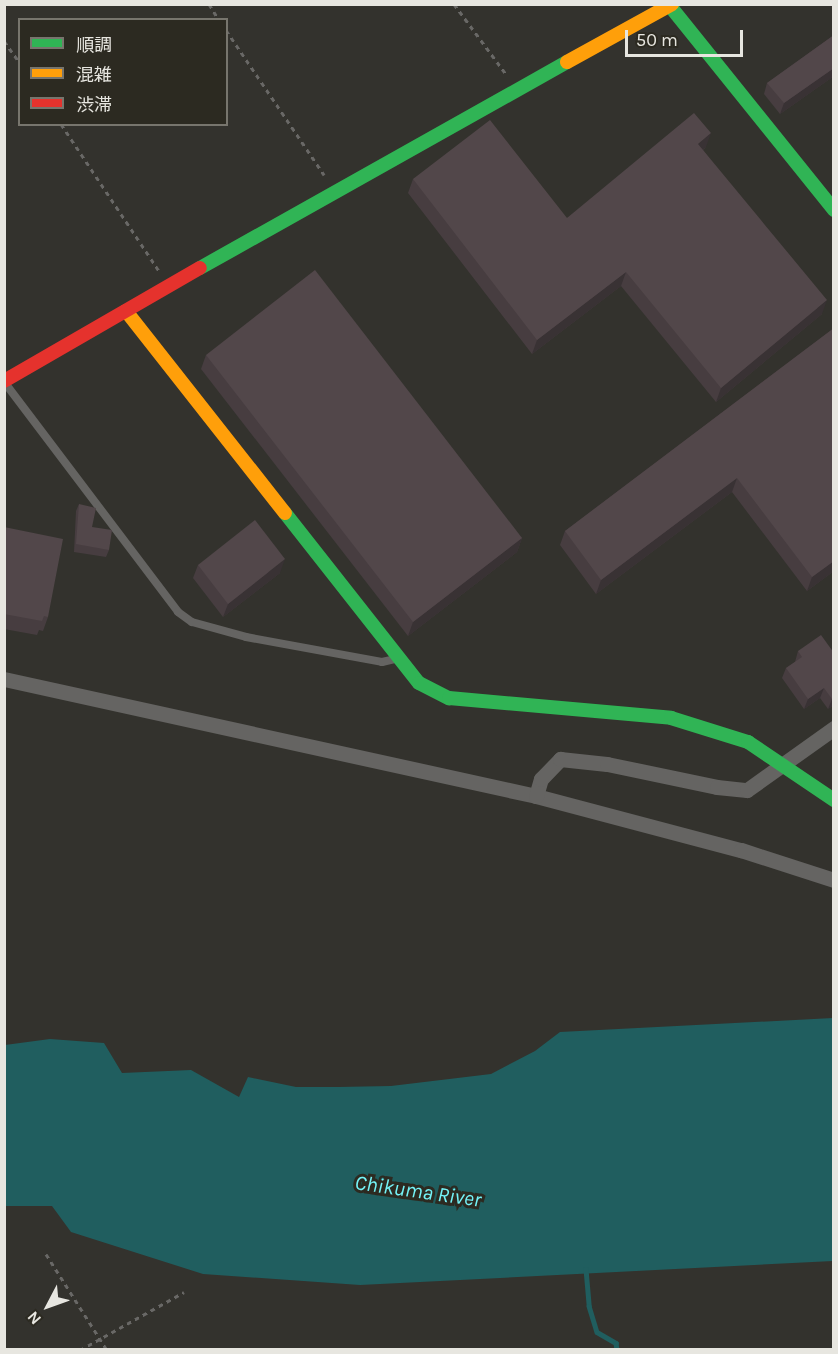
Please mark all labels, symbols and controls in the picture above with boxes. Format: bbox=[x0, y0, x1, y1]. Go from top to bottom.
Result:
legend bbox=[18, 18, 228, 126]
scale bar bbox=[628, 18, 746, 56]
text: 50 m bbox=[636, 29, 678, 51]
text: 順調 bbox=[76, 34, 112, 56]
text: 混雑 bbox=[76, 64, 112, 86]
text: 渋滞 bbox=[76, 94, 112, 116]
water label: Chikuma River bbox=[353, 1170, 483, 1212]
north arrow bbox=[18, 1276, 78, 1336]
text: N bbox=[23, 1308, 45, 1329]

